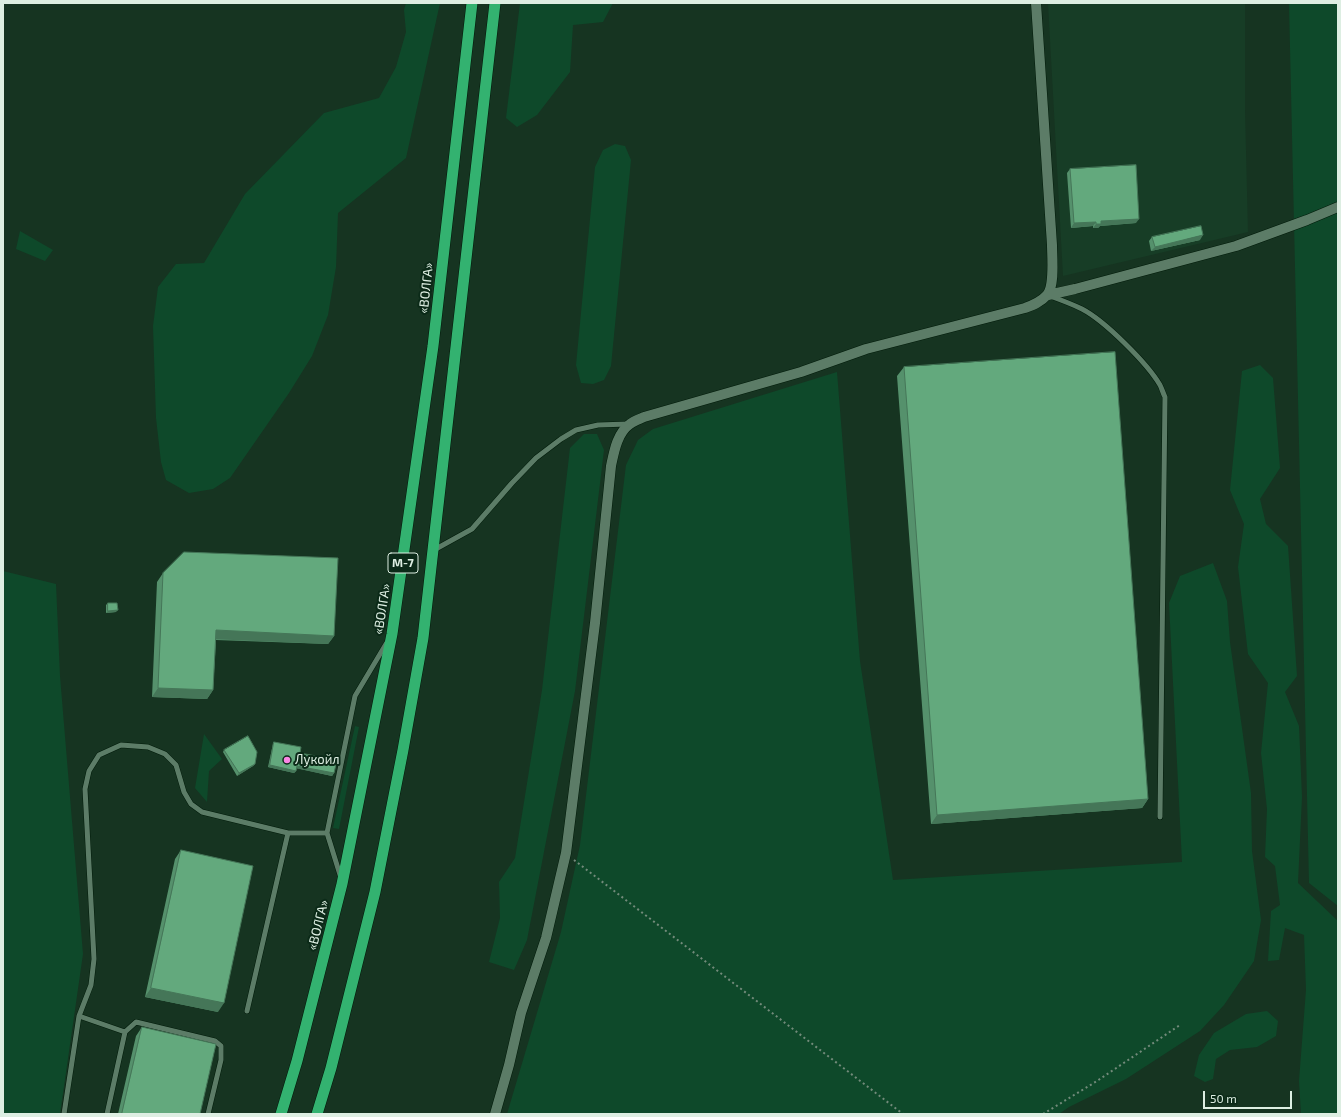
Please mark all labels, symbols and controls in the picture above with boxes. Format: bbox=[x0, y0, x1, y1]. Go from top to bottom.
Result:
street label: «ВОЛГА» bbox=[416, 262, 436, 314]
road number: М-7 bbox=[388, 553, 418, 573]
street label: «ВОЛГА» bbox=[370, 582, 394, 636]
place label: Лукойл bbox=[295, 752, 340, 768]
marker: Лукойл bbox=[282, 755, 292, 765]
street label: «ВОЛГА» bbox=[304, 898, 332, 952]
scale bar bbox=[1205, 1083, 1294, 1109]
text: 50 m bbox=[1210, 1091, 1237, 1105]

